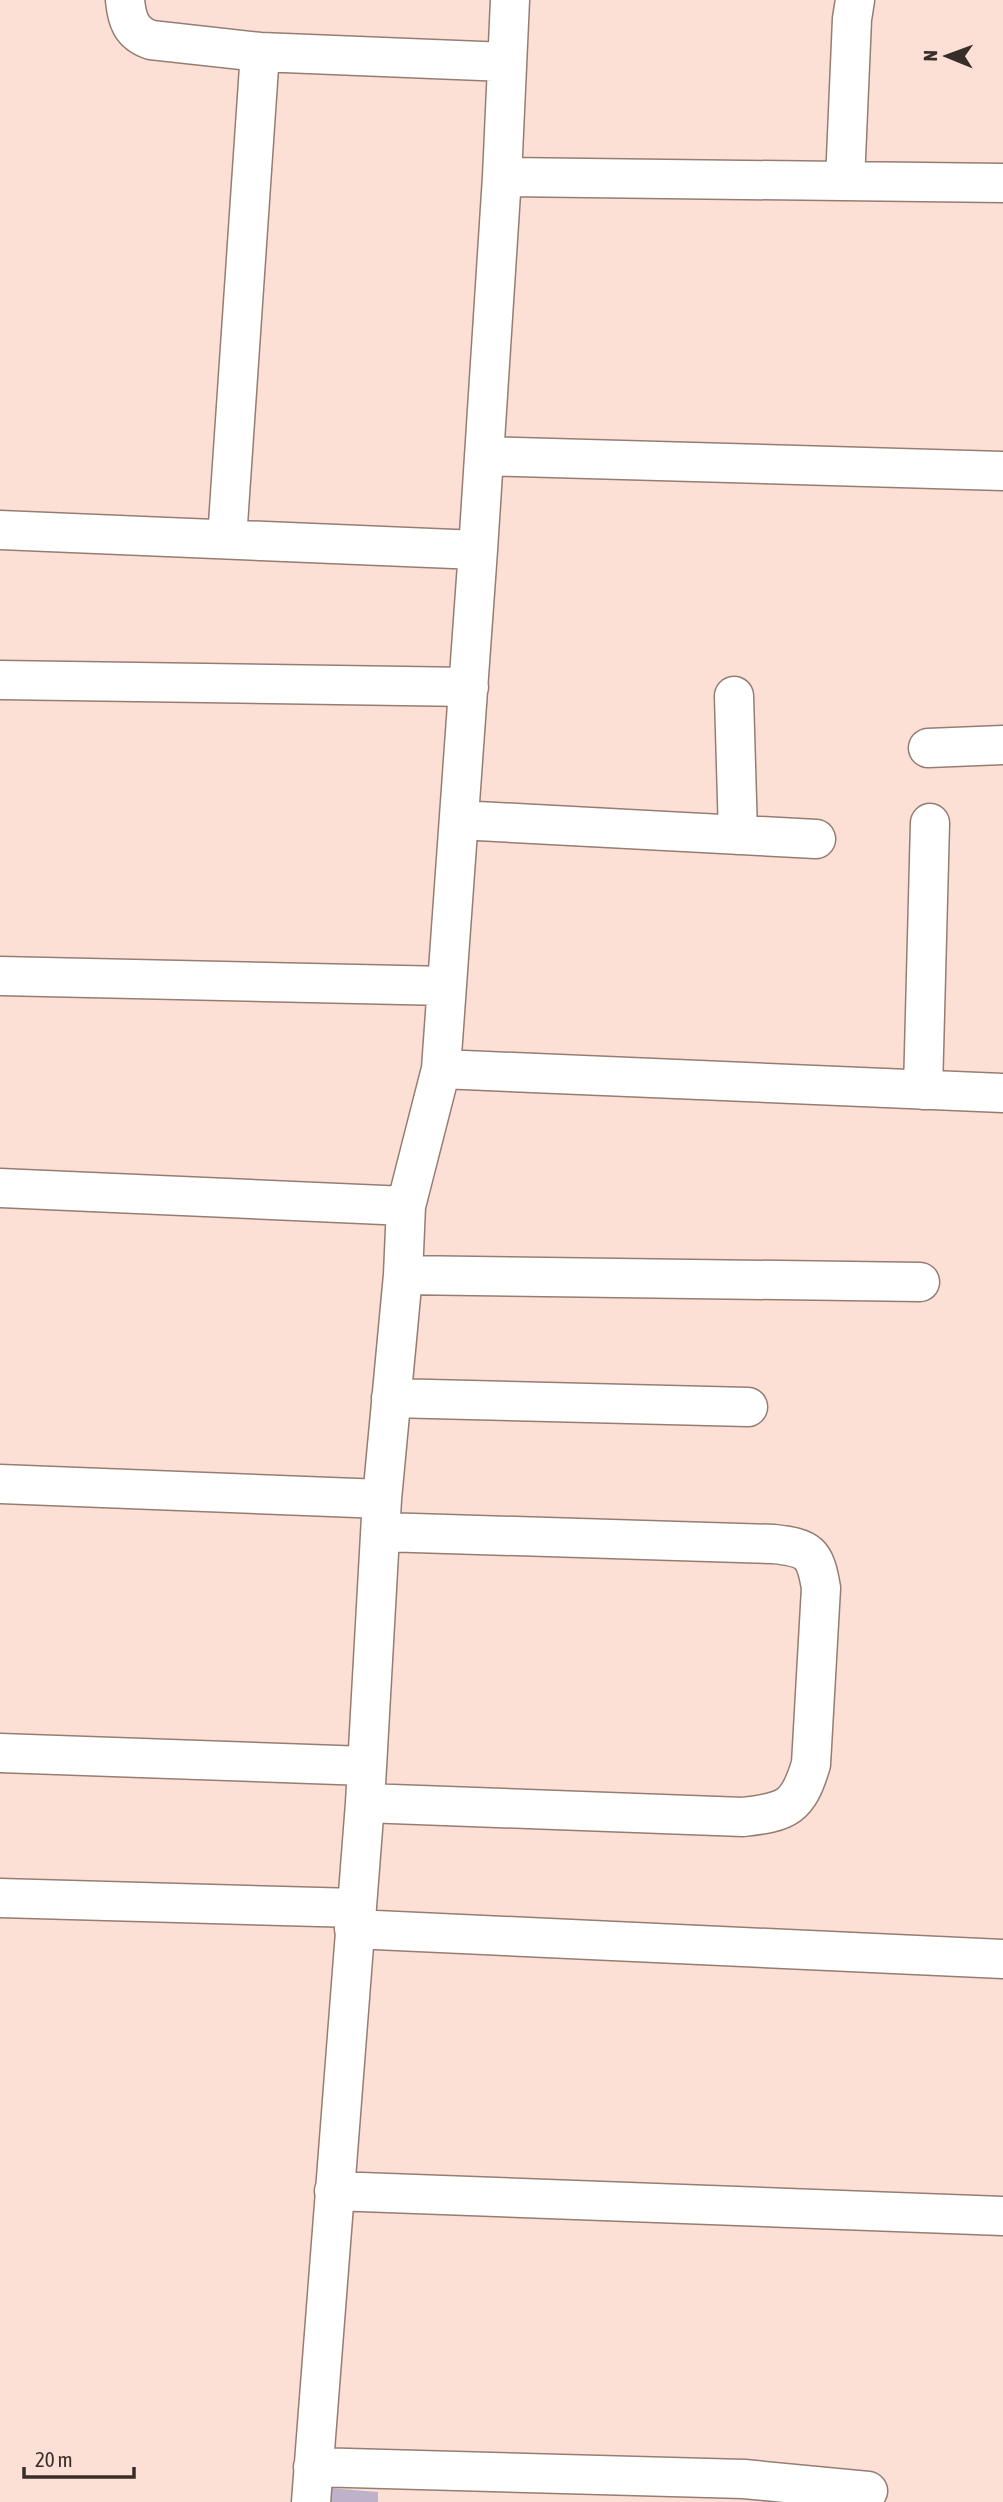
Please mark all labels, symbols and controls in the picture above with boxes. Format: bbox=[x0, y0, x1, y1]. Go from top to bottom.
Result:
north arrow bbox=[912, 21, 982, 91]
text: N bbox=[919, 50, 941, 62]
scale bar bbox=[24, 2436, 135, 2480]
text: 20 m bbox=[35, 2447, 73, 2471]

